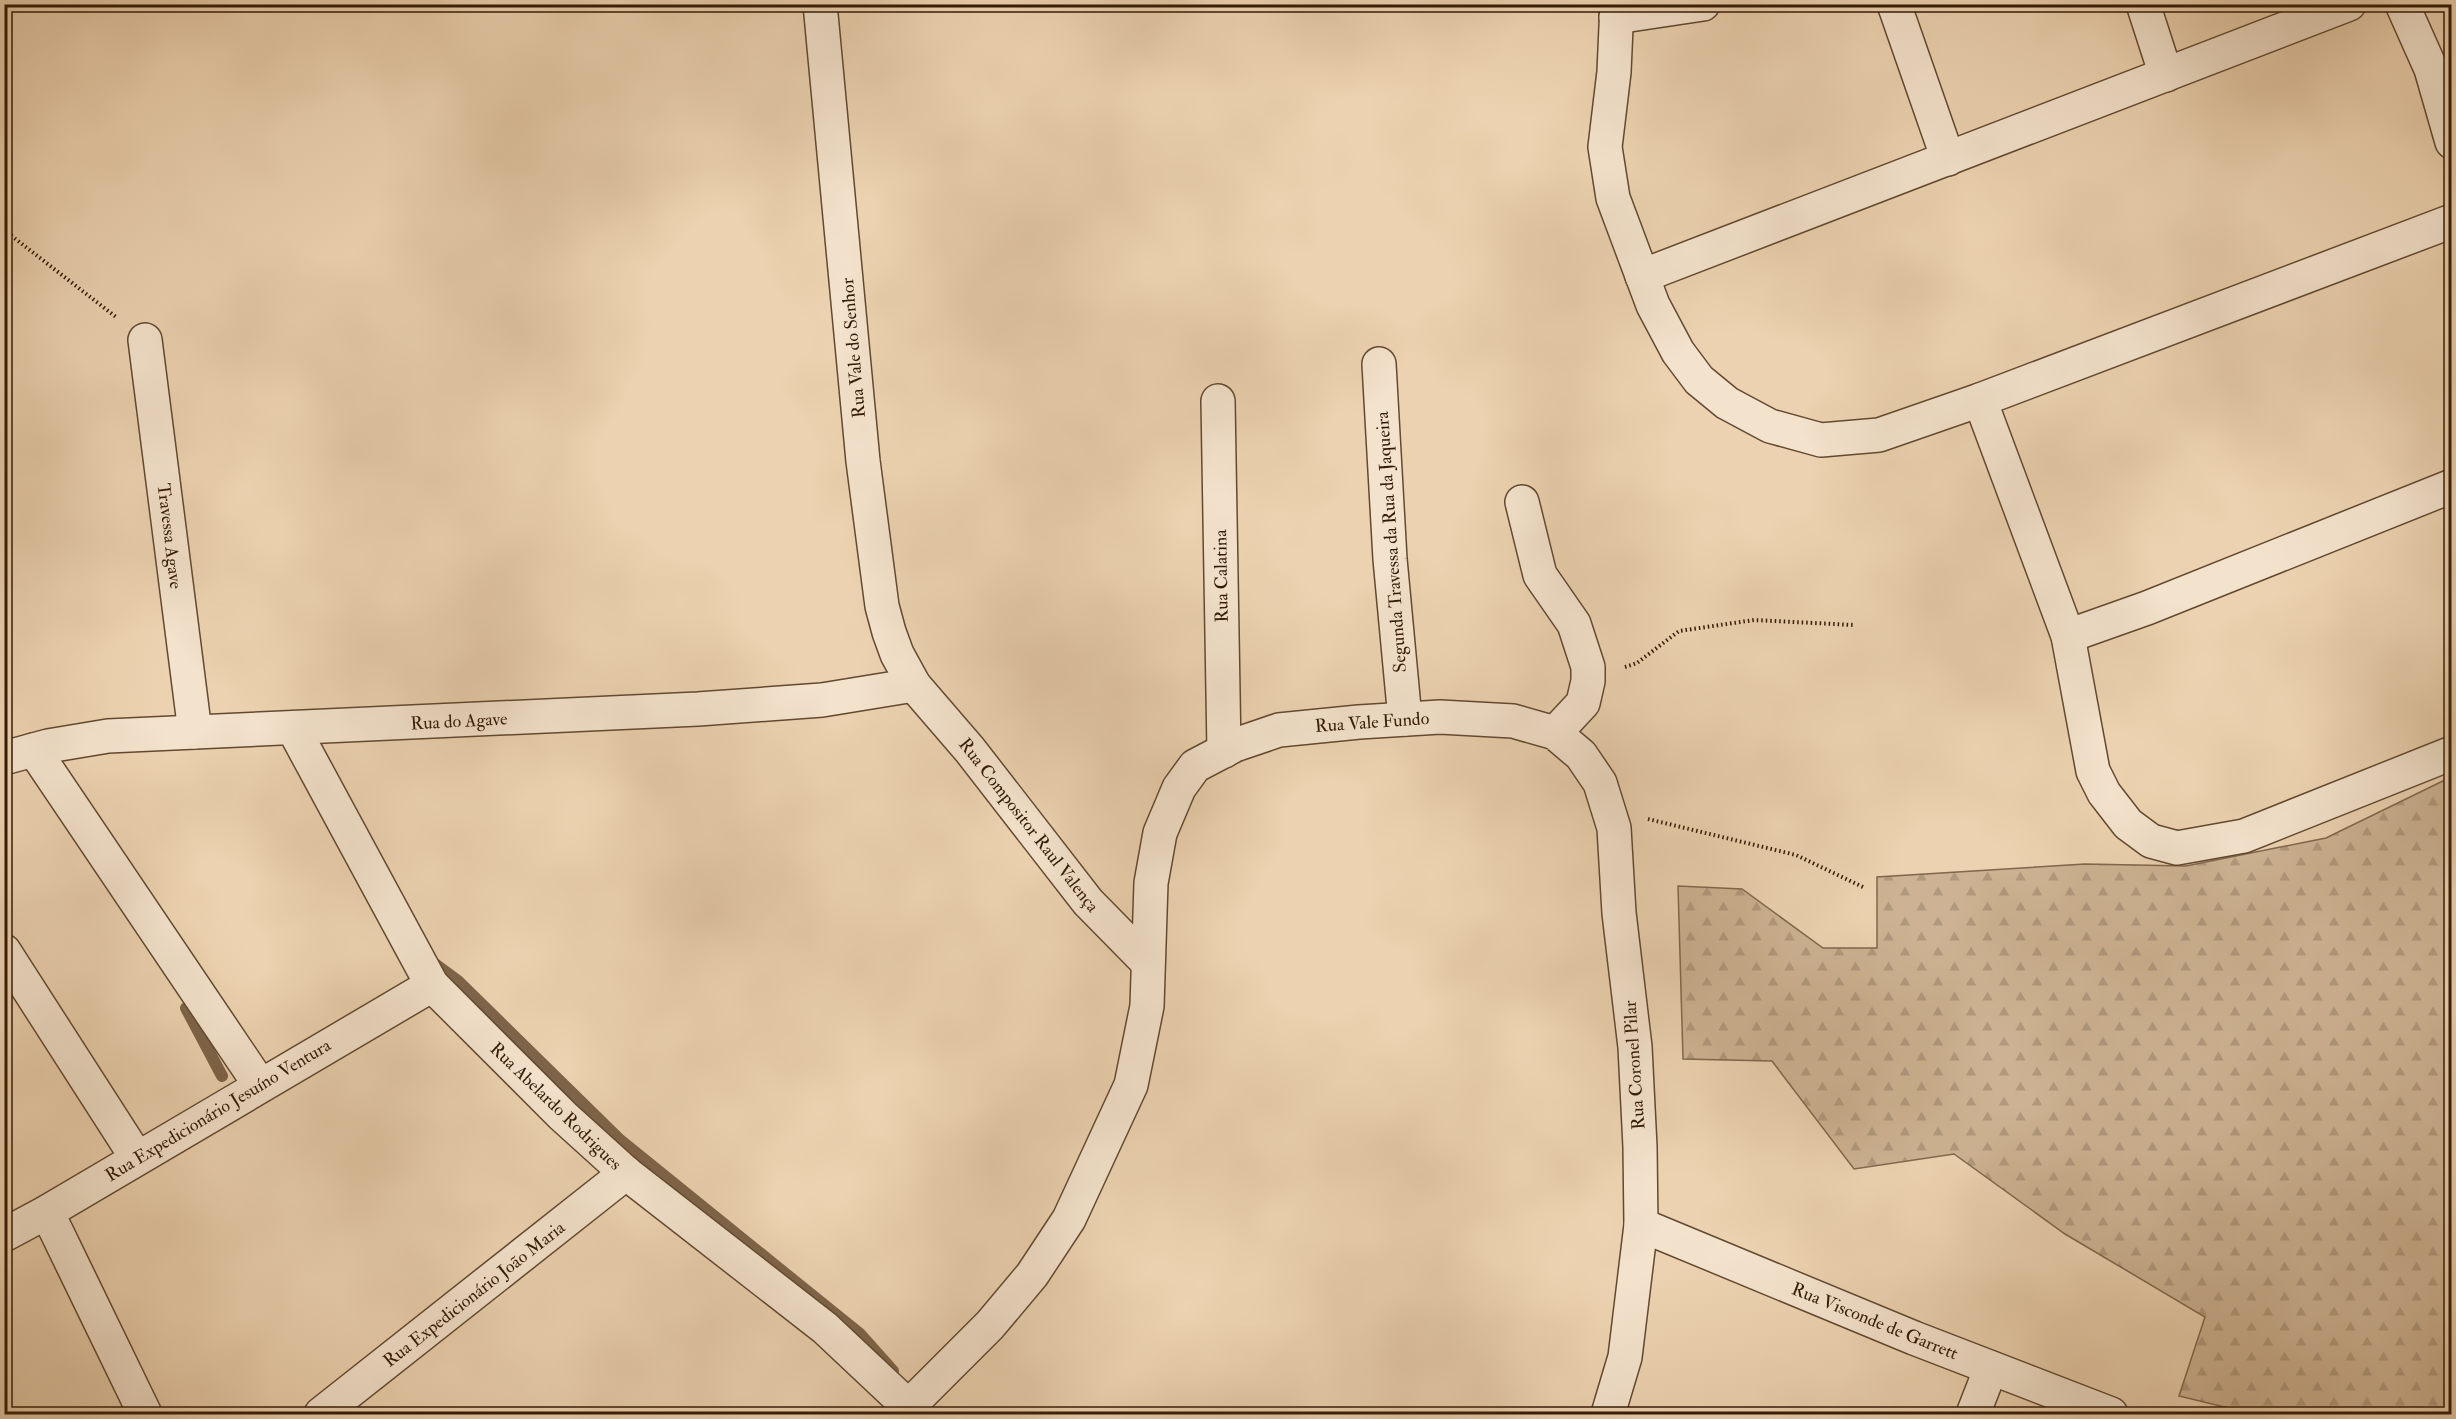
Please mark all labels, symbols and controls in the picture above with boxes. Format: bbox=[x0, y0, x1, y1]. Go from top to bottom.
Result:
street label: Rua Vale do Senhor bbox=[836, 277, 871, 419]
street label: Segunda Travessa da Rua da Jaqueira bbox=[1371, 410, 1412, 673]
street label: Travessa Agave bbox=[152, 482, 187, 591]
street label: Rua Calatina bbox=[1209, 529, 1234, 623]
street label: Rua do Agave bbox=[410, 707, 509, 736]
street label: Rua Vale Fundo bbox=[1314, 707, 1430, 738]
street label: Rua Compositor Raul Valença bbox=[953, 733, 1104, 918]
street label: Rua Coronel Pilar bbox=[1618, 999, 1650, 1130]
street label: Rua Expedicionário Jesuíno Ventura bbox=[101, 1034, 336, 1187]
street label: Rua Abelardo Rodrigues bbox=[485, 1037, 626, 1175]
street label: Rua Expedicionário João Maria bbox=[379, 1216, 570, 1373]
street label: Rua Visconde de Garrett bbox=[1788, 1278, 1961, 1365]

